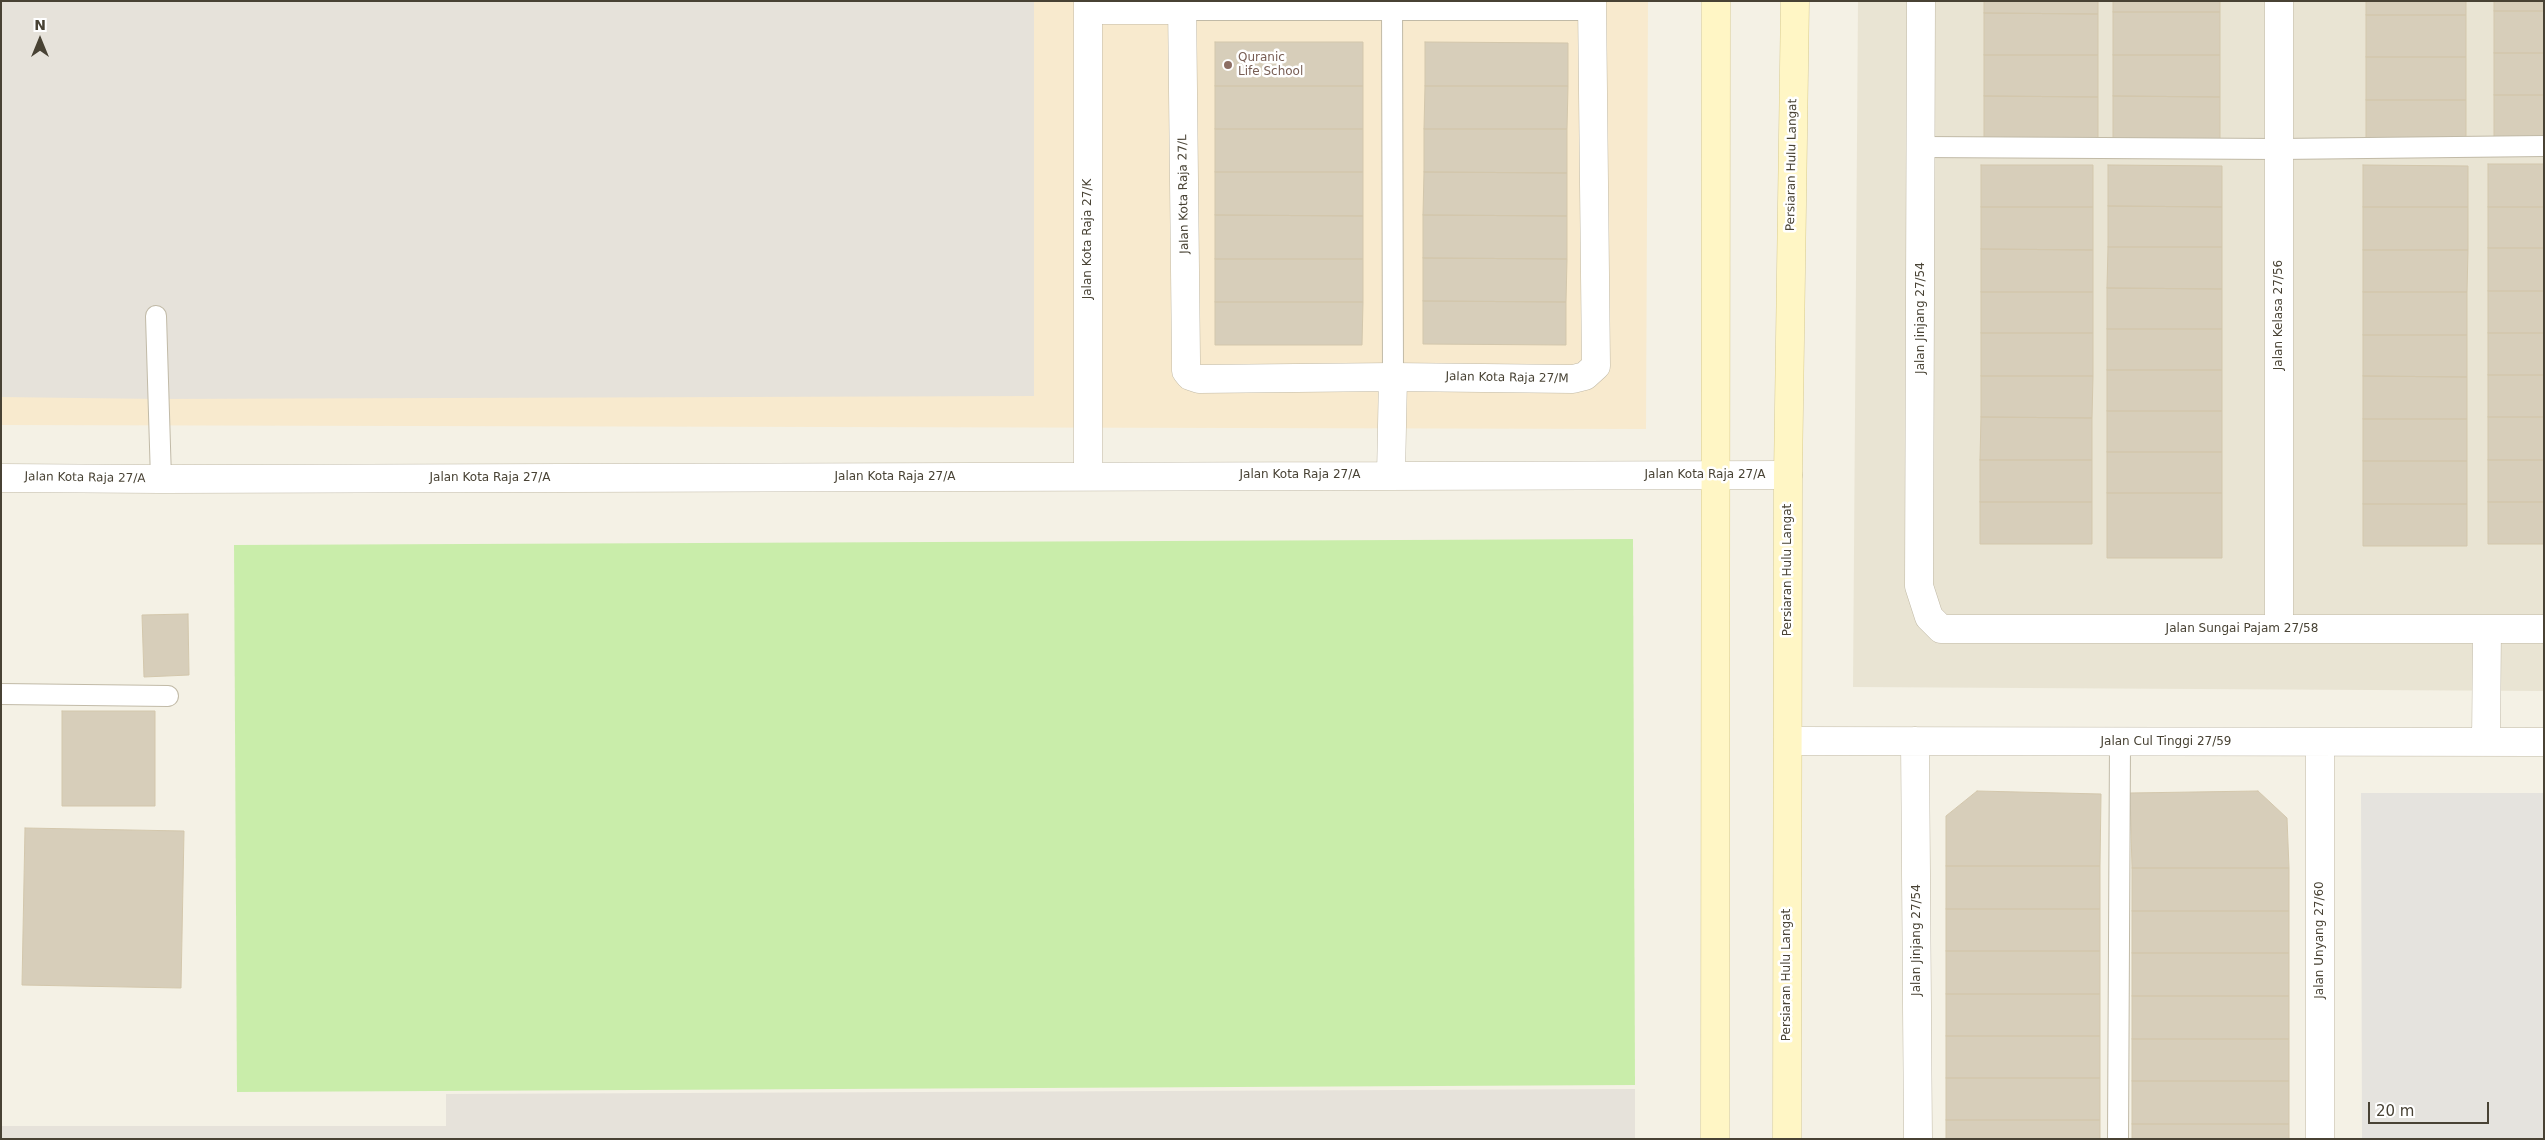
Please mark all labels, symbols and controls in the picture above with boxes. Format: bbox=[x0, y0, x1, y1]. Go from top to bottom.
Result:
north arrow bbox=[15, 15, 65, 65]
text: N bbox=[34, 17, 46, 33]
place label: Quranic Life School bbox=[1238, 51, 1303, 79]
marker: Quranic Life School bbox=[1222, 59, 1234, 71]
street label: Persiaran Hulu Langat bbox=[1784, 99, 1800, 231]
street label: Jalan Kota Raja 27/L bbox=[1176, 134, 1192, 254]
street label: Jalan Kota Raja 27/K bbox=[1081, 179, 1095, 299]
street label: Jalan Kelasa 27/56 bbox=[2272, 260, 2286, 370]
street label: Jalan Jinjang 27/54 bbox=[1914, 262, 1928, 374]
street label: Jalan Kota Raja 27/M bbox=[1445, 370, 1569, 386]
street label: Jalan Kota Raja 27/A bbox=[1240, 468, 1360, 482]
street label: Jalan Kota Raja 27/A bbox=[1645, 468, 1765, 482]
street label: Jalan Kota Raja 27/A bbox=[24, 470, 146, 486]
street label: Jalan Kota Raja 27/A bbox=[835, 470, 955, 484]
street label: Jalan Kota Raja 27/A bbox=[430, 471, 550, 485]
street label: Persiaran Hulu Langat bbox=[1781, 504, 1795, 636]
street label: Jalan Sungai Pajam 27/58 bbox=[2166, 622, 2318, 636]
street label: Jalan Cul Tinggi 27/59 bbox=[2101, 735, 2231, 749]
street label: Jalan Unyang 27/60 bbox=[2313, 881, 2327, 999]
street label: Jalan Jinjang 27/54 bbox=[1910, 884, 1924, 996]
street label: Persiaran Hulu Langat bbox=[1780, 909, 1794, 1041]
scale bar bbox=[2370, 1092, 2491, 1124]
text: 20 m bbox=[2376, 1102, 2414, 1120]

